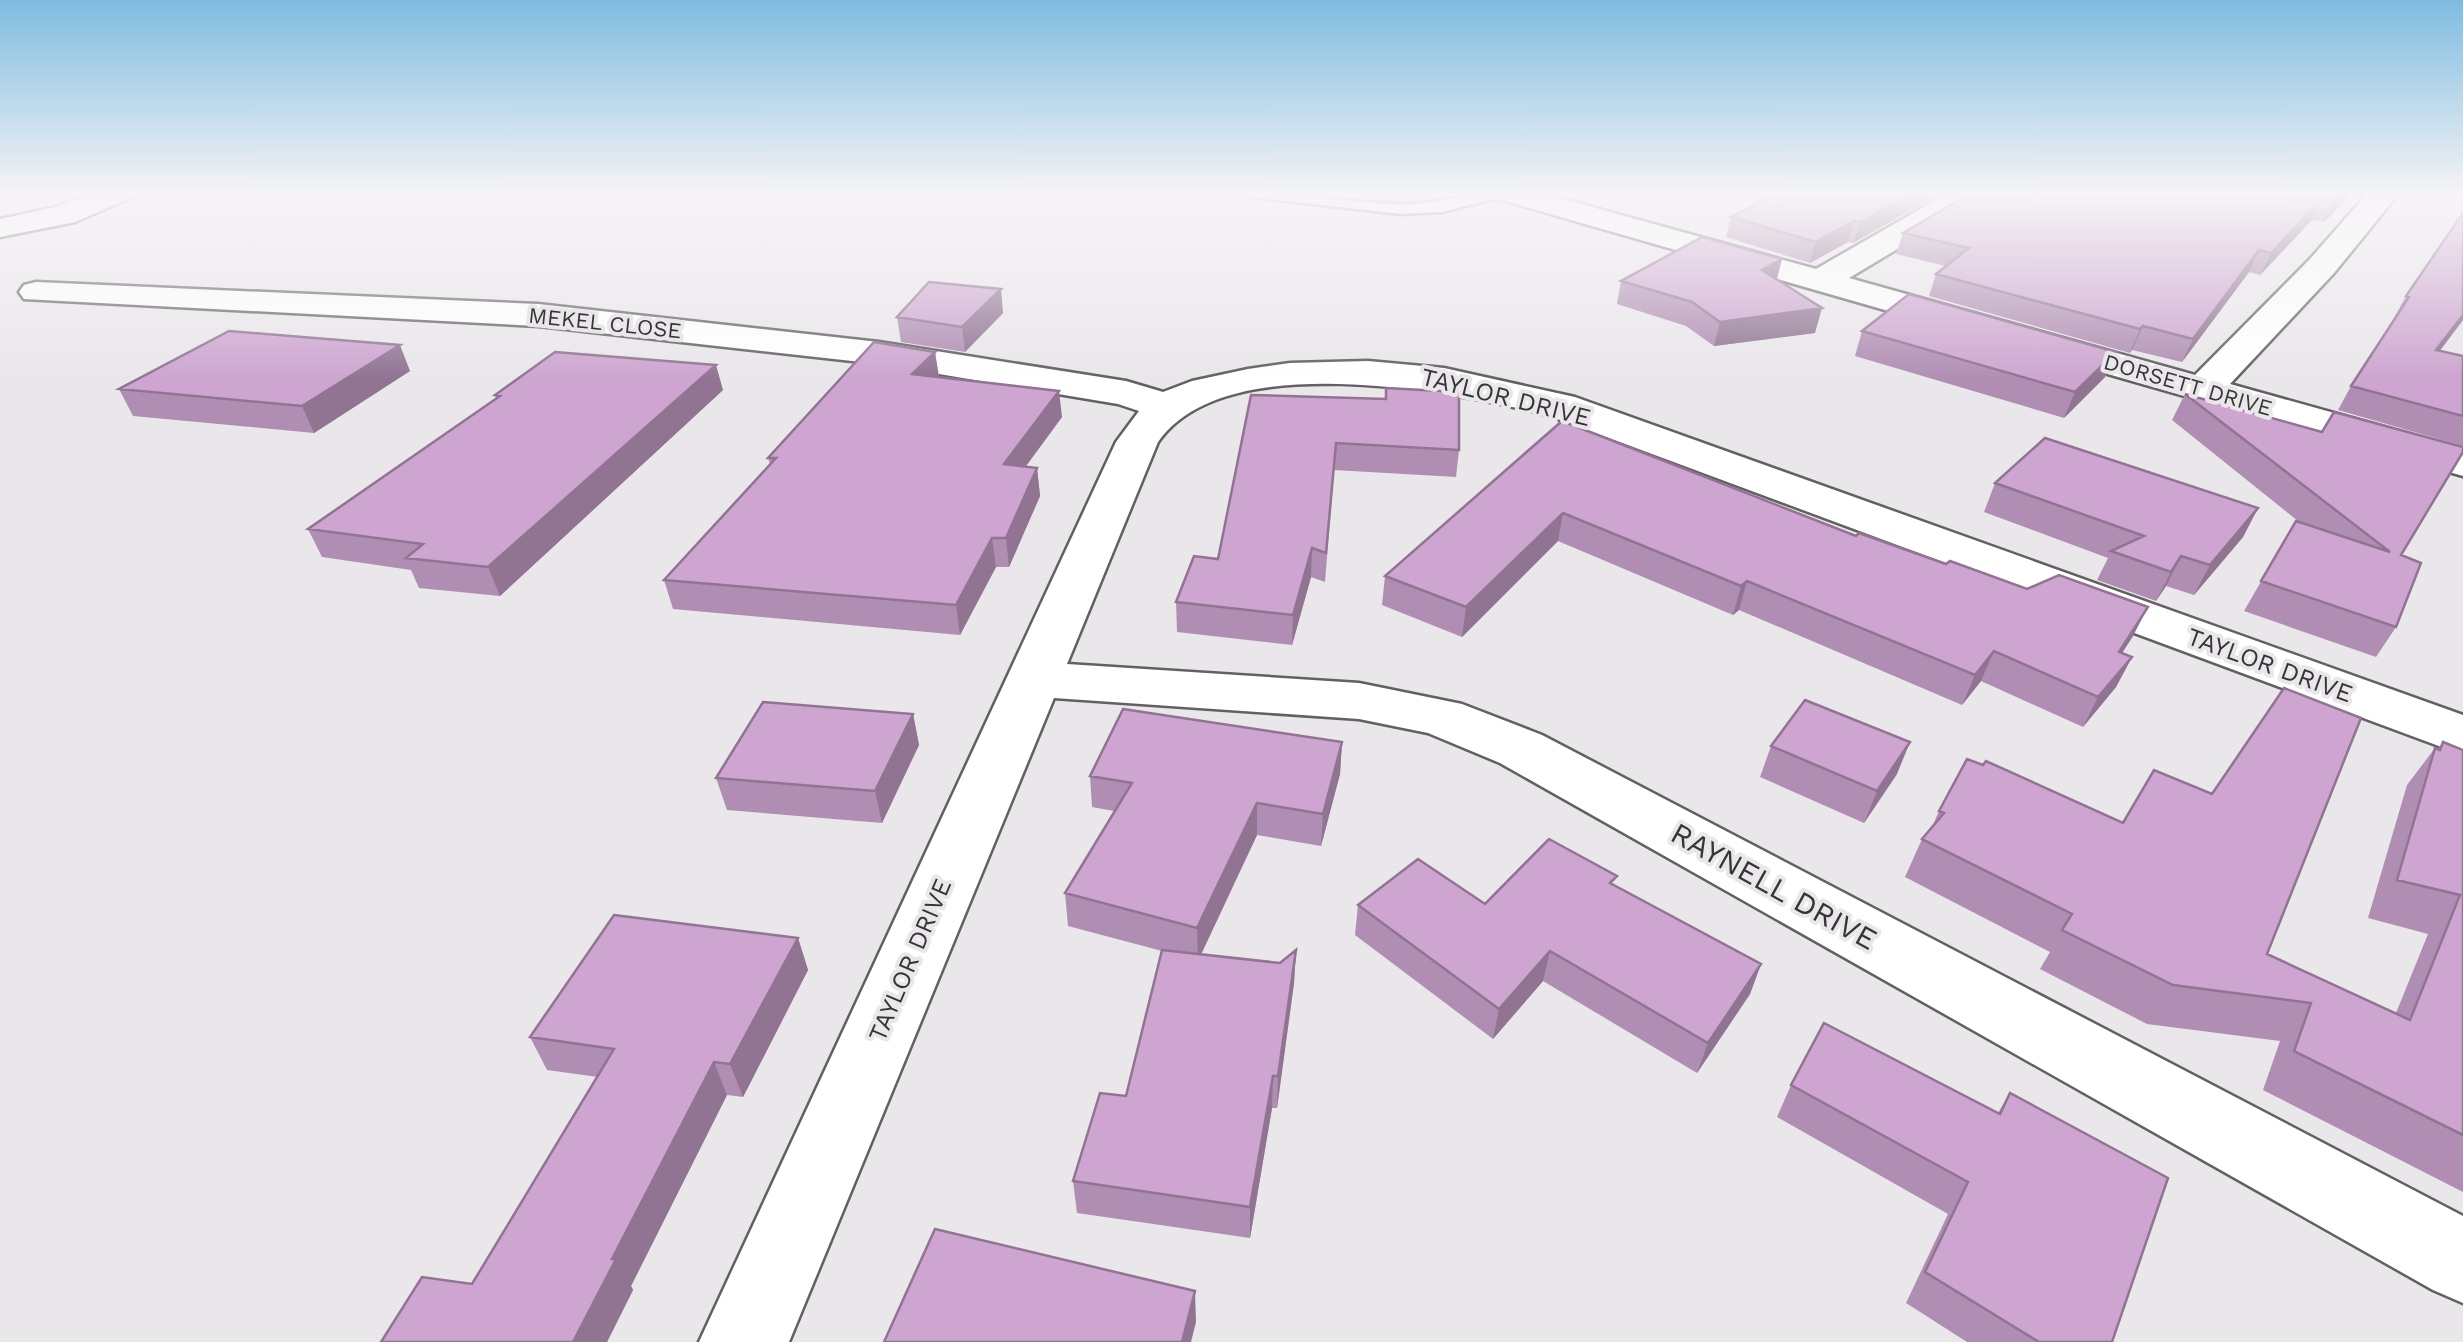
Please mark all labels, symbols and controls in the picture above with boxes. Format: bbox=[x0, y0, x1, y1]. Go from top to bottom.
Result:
street label: MEKEL CLOSE bbox=[527, 303, 683, 343]
street label: DORSETT DRIVE bbox=[2101, 349, 2275, 421]
street label: TAYLOR DRIVE bbox=[1418, 362, 1594, 432]
street label: TAYLOR DRIVE bbox=[2183, 622, 2357, 708]
street label: RAYNELL DRIVE bbox=[1665, 815, 1883, 957]
street label: TAYLOR DRIVE bbox=[863, 874, 957, 1046]

